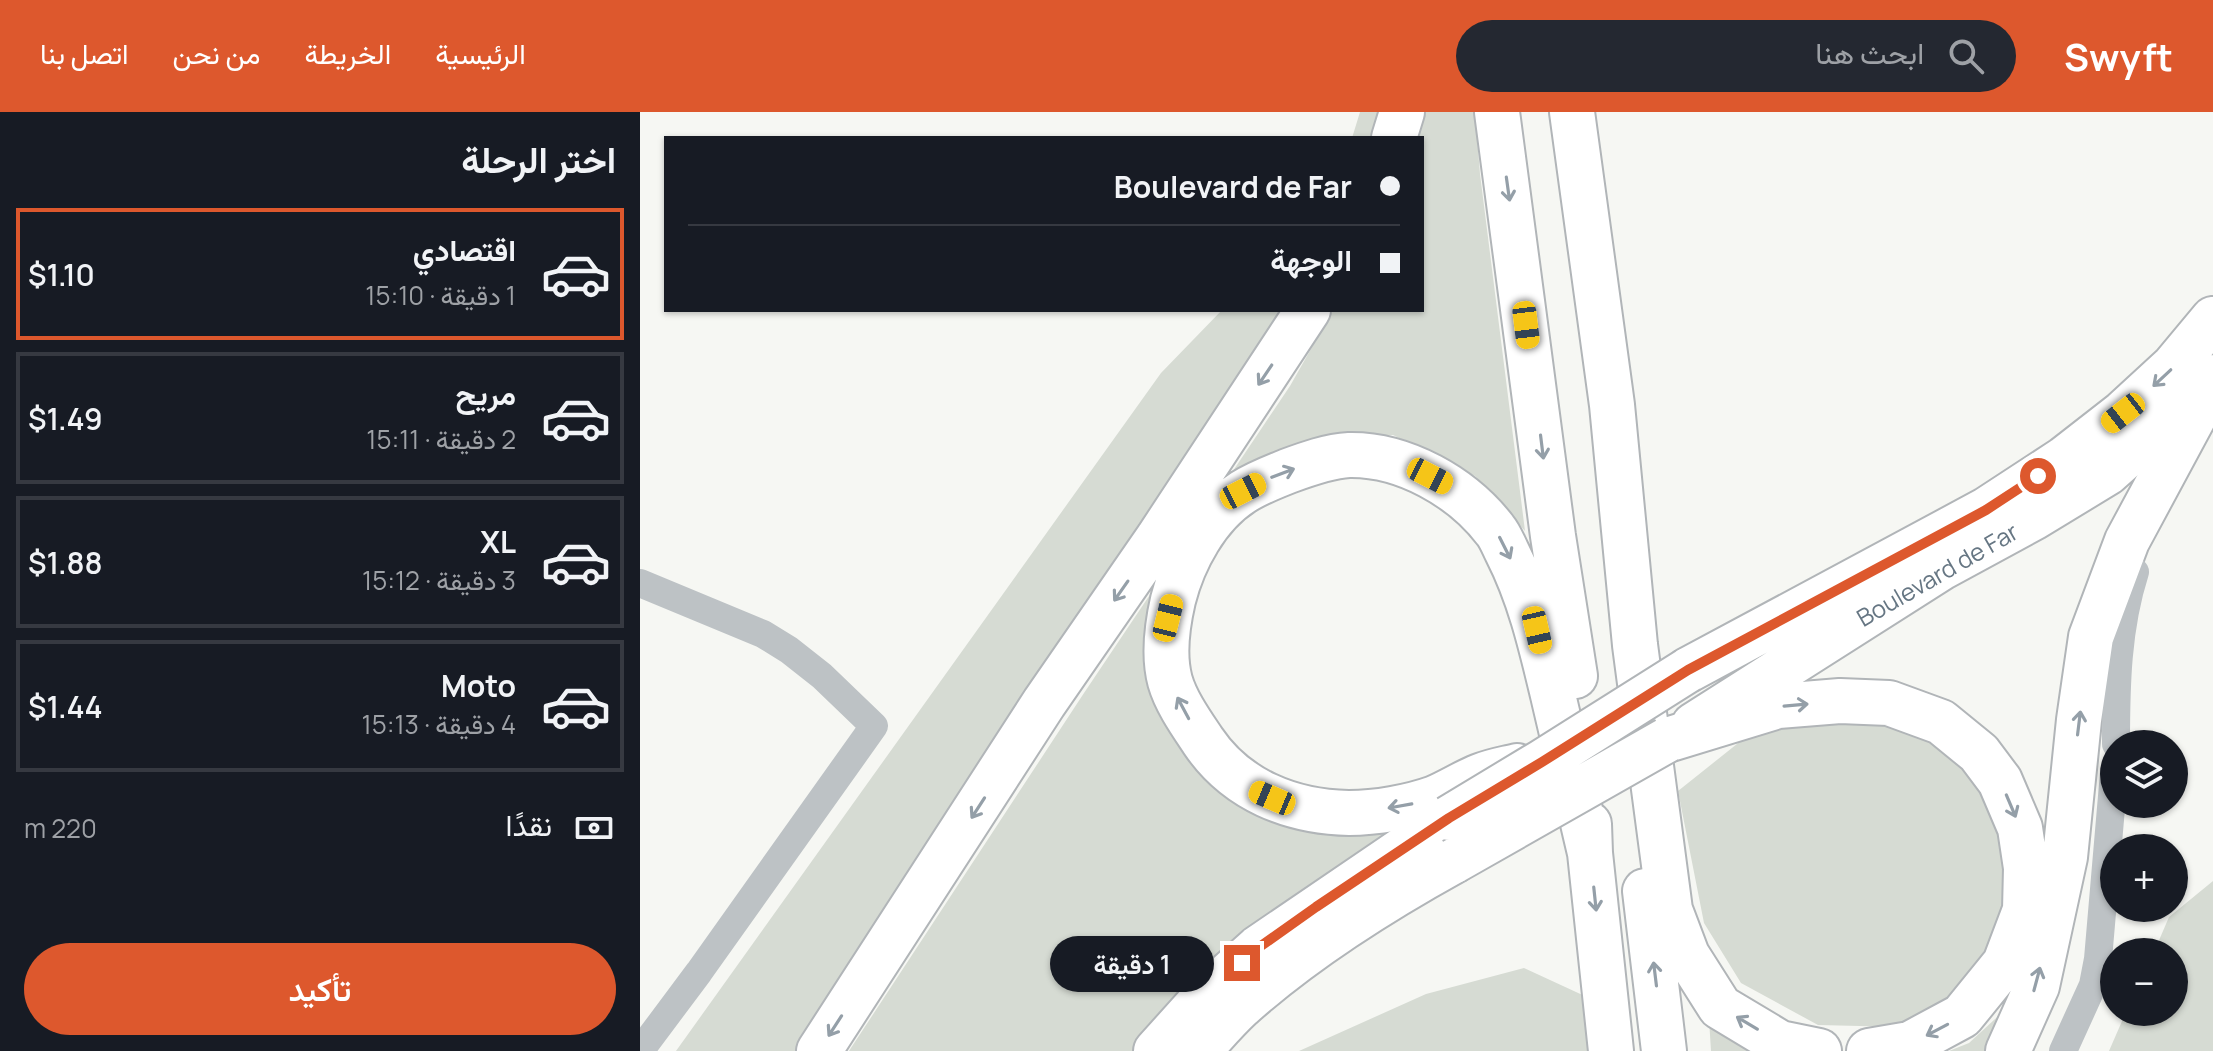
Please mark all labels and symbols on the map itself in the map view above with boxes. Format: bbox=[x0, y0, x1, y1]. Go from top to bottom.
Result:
one-way arrow bbox=[1501, 176, 1516, 201]
car bbox=[1511, 300, 1541, 350]
one-way arrow bbox=[1257, 363, 1273, 386]
one-way arrow bbox=[2152, 368, 2172, 386]
car bbox=[2097, 389, 2149, 437]
one-way arrow bbox=[1534, 433, 1549, 460]
car bbox=[1403, 454, 1457, 498]
route start bbox=[2020, 458, 2056, 494]
one-way arrow bbox=[1270, 465, 1295, 479]
car bbox=[1216, 469, 1270, 513]
street label: Boulevard de Far bbox=[1850, 514, 2024, 634]
one-way arrow bbox=[1498, 536, 1514, 560]
one-way arrow bbox=[1113, 580, 1129, 602]
car bbox=[1151, 592, 1185, 644]
car bbox=[1520, 604, 1554, 656]
one-way arrow bbox=[1175, 697, 1191, 721]
one-way arrow bbox=[1782, 697, 1809, 712]
one-way arrow bbox=[2071, 710, 2086, 737]
car bbox=[1245, 778, 1299, 818]
one-way arrow bbox=[2004, 793, 2019, 818]
one-way arrow bbox=[969, 796, 985, 819]
one-way arrow bbox=[1388, 799, 1414, 814]
one-way arrow bbox=[1587, 886, 1602, 912]
callout: 1 دقيقة bbox=[1050, 935, 1214, 991]
route end bbox=[1224, 945, 1260, 981]
one-way arrow bbox=[1647, 961, 1662, 987]
one-way arrow bbox=[2031, 967, 2046, 993]
one-way arrow bbox=[827, 1014, 843, 1037]
one-way arrow bbox=[1736, 1015, 1759, 1031]
one-way arrow bbox=[1926, 1022, 1949, 1038]

